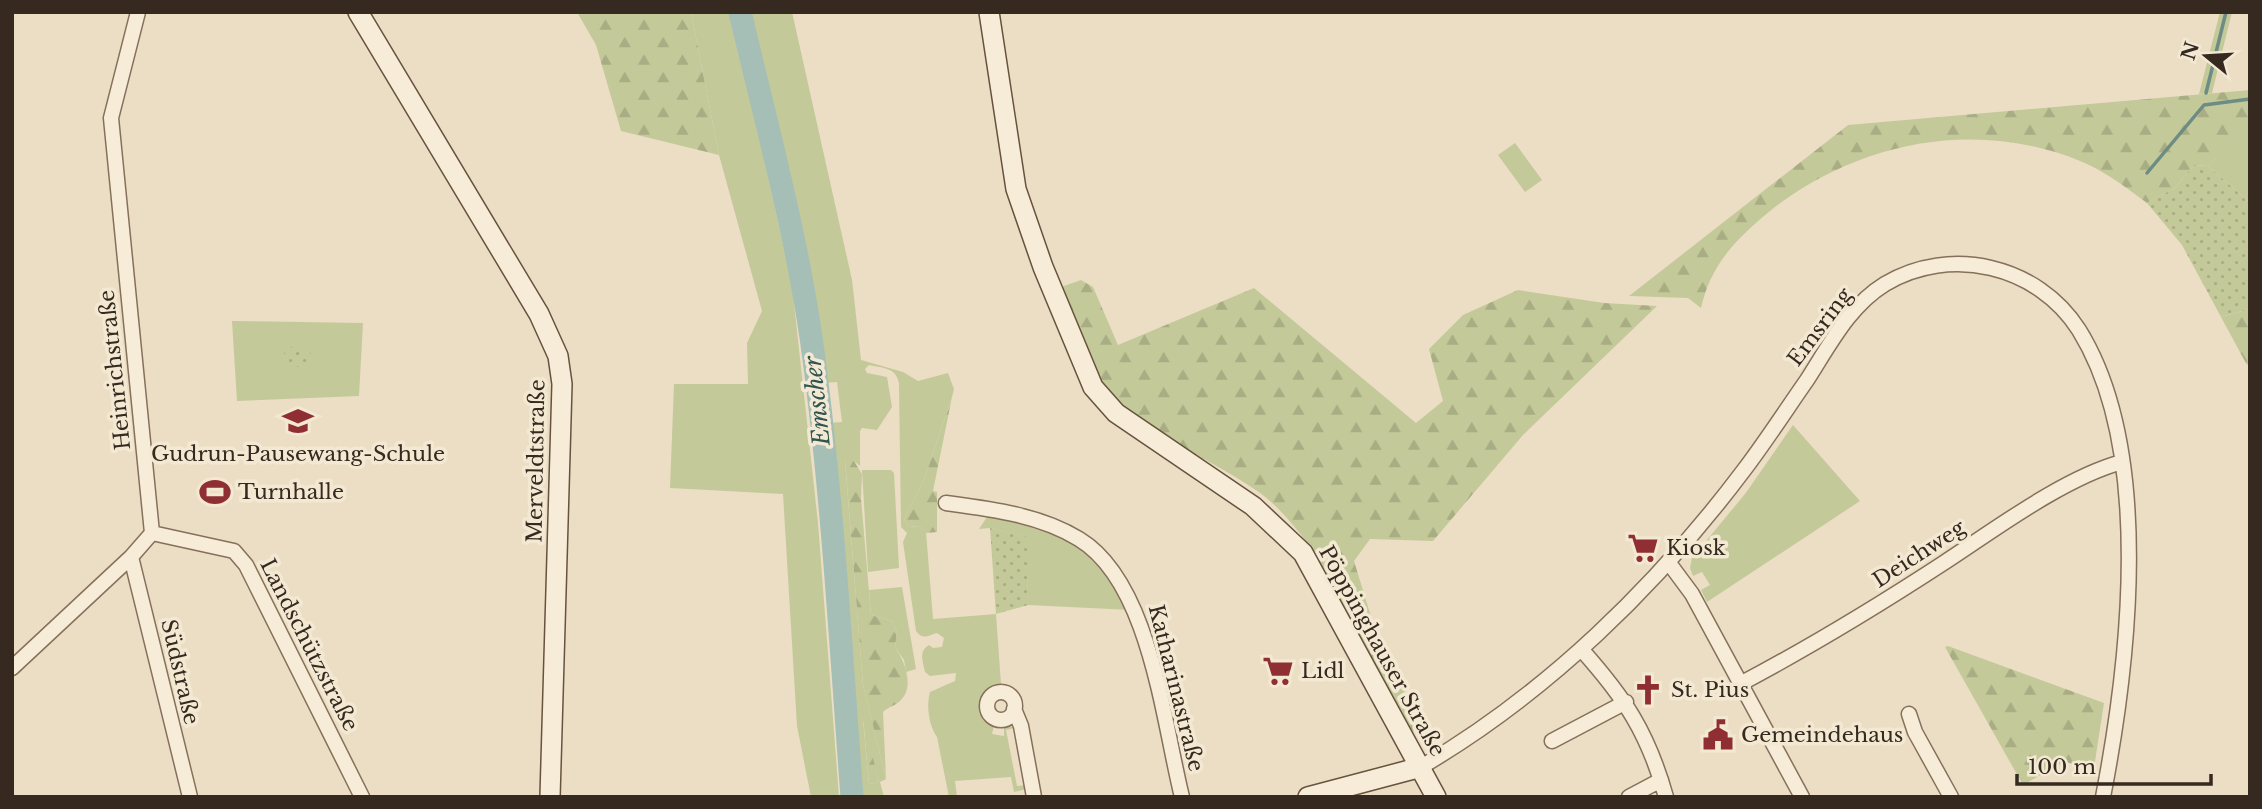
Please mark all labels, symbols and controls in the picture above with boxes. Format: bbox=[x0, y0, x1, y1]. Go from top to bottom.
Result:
north arrow bbox=[2171, 21, 2241, 91]
text: N bbox=[2177, 39, 2204, 63]
street label: Emsring bbox=[1782, 282, 1858, 371]
street label: Heinrichstraße bbox=[94, 289, 136, 451]
water label: Emscher bbox=[798, 353, 836, 448]
street label: Merveldtstraße bbox=[522, 379, 550, 543]
school or university icon: Gudrun-Pausewang-Schule bbox=[281, 404, 315, 438]
place label: Gudrun-Pausewang-Schule bbox=[151, 441, 445, 467]
sports icon: Turnhalle bbox=[198, 475, 232, 509]
place label: Turnhalle bbox=[238, 479, 344, 505]
street label: Deichweg bbox=[1868, 514, 1971, 594]
supermarket icon: Kiosk bbox=[1626, 531, 1660, 565]
place label: Kiosk bbox=[1666, 535, 1726, 561]
street label: Pöppinghauser Straße bbox=[1313, 541, 1451, 761]
street label: Landschützstraße bbox=[254, 554, 364, 736]
street label: Katharinastraße bbox=[1143, 602, 1209, 774]
street label: Südstraße bbox=[155, 617, 205, 727]
supermarket icon: Lidl bbox=[1261, 654, 1295, 688]
place label: Lidl bbox=[1301, 658, 1345, 684]
church icon: St. Pius bbox=[1631, 673, 1665, 707]
place label: St. Pius bbox=[1671, 677, 1749, 703]
public building icon: Gemeindehaus bbox=[1701, 718, 1735, 752]
place label: Gemeindehaus bbox=[1741, 722, 1903, 748]
scale bar bbox=[2017, 742, 2211, 786]
text: 100 m bbox=[2028, 754, 2096, 780]

